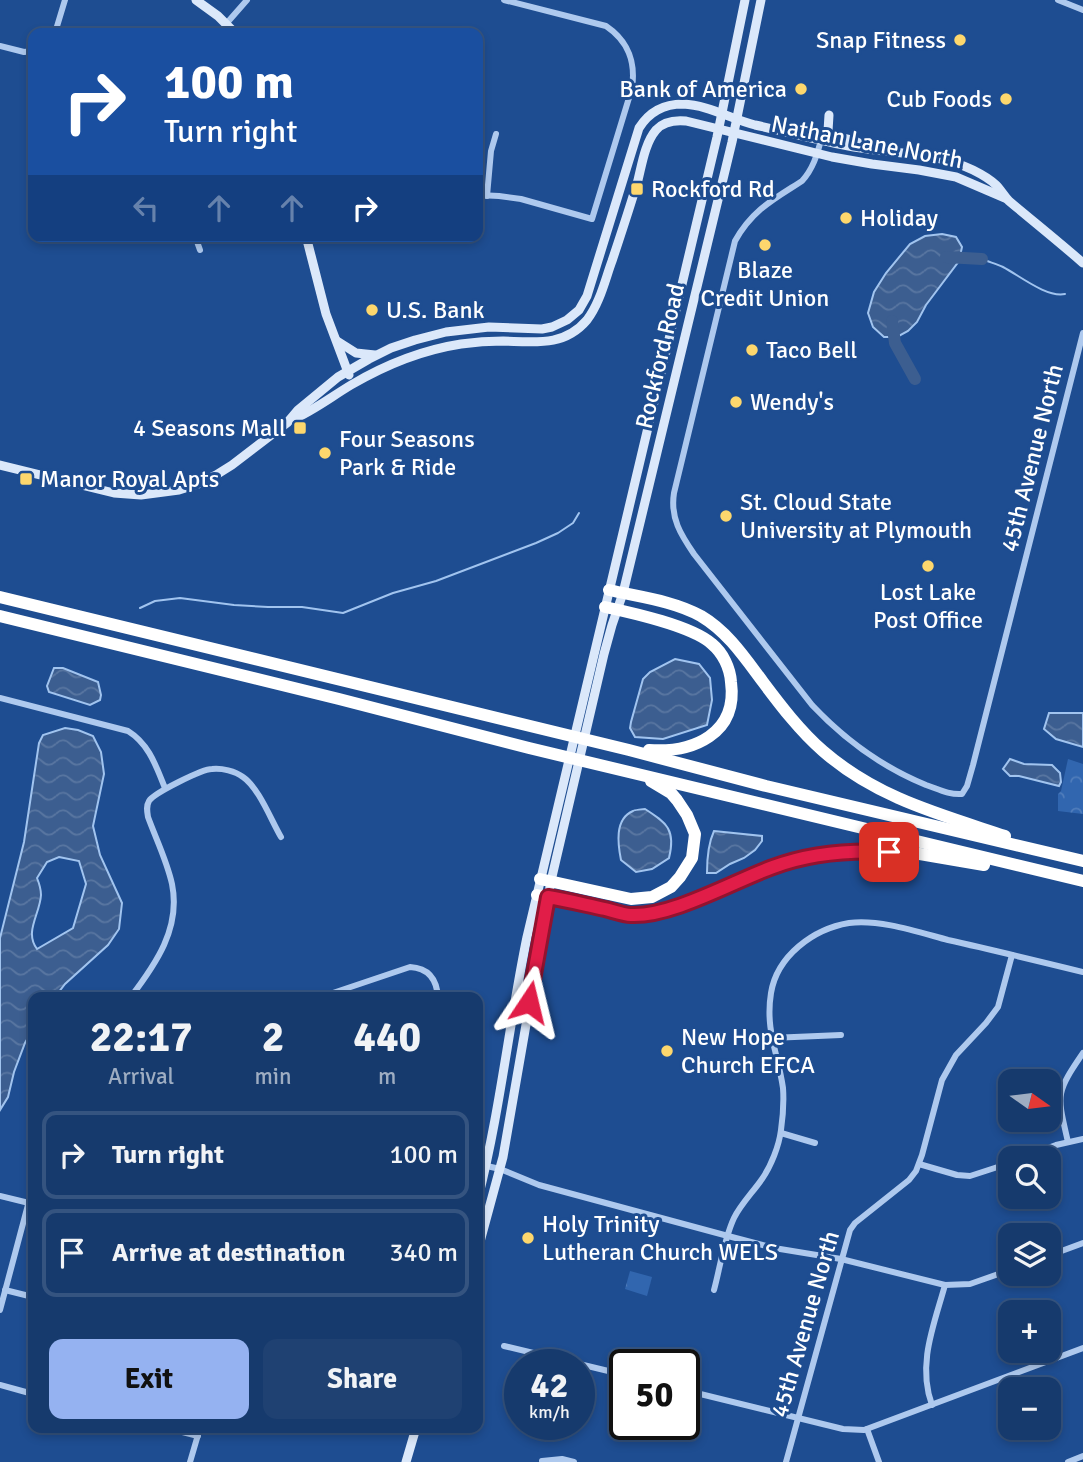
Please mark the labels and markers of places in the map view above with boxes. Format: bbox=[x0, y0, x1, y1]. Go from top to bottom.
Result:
place label: Snap Fitness bbox=[816, 25, 946, 55]
marker: Snap Fitness bbox=[952, 32, 968, 48]
place label: Bank of America bbox=[619, 74, 787, 104]
marker: Bank of America bbox=[793, 81, 809, 97]
place label: Cub Foods bbox=[887, 84, 992, 114]
marker: Cub Foods bbox=[998, 91, 1014, 107]
place label: Rockford Rd bbox=[651, 174, 775, 204]
marker: Rockford Rd bbox=[629, 181, 645, 197]
place label: Holiday bbox=[860, 203, 938, 233]
marker: Holiday bbox=[838, 210, 854, 226]
marker: Blaze Credit Union bbox=[757, 237, 773, 253]
place label: Blaze Credit Union bbox=[701, 255, 829, 313]
place label: U.S. Bank bbox=[386, 295, 485, 325]
marker: U.S. Bank bbox=[364, 302, 380, 318]
place label: Taco Bell bbox=[766, 335, 857, 365]
marker: Taco Bell bbox=[744, 342, 760, 358]
place label: Wendy's bbox=[750, 387, 834, 417]
marker: Wendy's bbox=[728, 394, 744, 410]
place label: 4 Seasons Mall bbox=[133, 413, 286, 443]
marker: 4 Seasons Mall bbox=[292, 420, 308, 436]
place label: Four Seasons Park & Ride bbox=[339, 424, 475, 482]
marker: Four Seasons Park & Ride bbox=[317, 445, 333, 461]
place label: Manor Royal Apts bbox=[40, 464, 219, 494]
marker: Manor Royal Apts bbox=[18, 471, 34, 487]
place label: St. Cloud State University at Plymouth bbox=[740, 487, 972, 545]
marker: St. Cloud State University at Plymouth bbox=[718, 508, 734, 524]
marker: Lost Lake Post Office bbox=[920, 558, 936, 574]
place label: Lost Lake Post Office bbox=[873, 577, 983, 635]
pin bbox=[859, 822, 919, 882]
place label: New Hope Church EFCA bbox=[681, 1022, 815, 1080]
marker: New Hope Church EFCA bbox=[659, 1043, 675, 1059]
place label: Holy Trinity Lutheran Church WELS bbox=[542, 1209, 778, 1267]
marker: Holy Trinity Lutheran Church WELS bbox=[520, 1230, 536, 1246]

